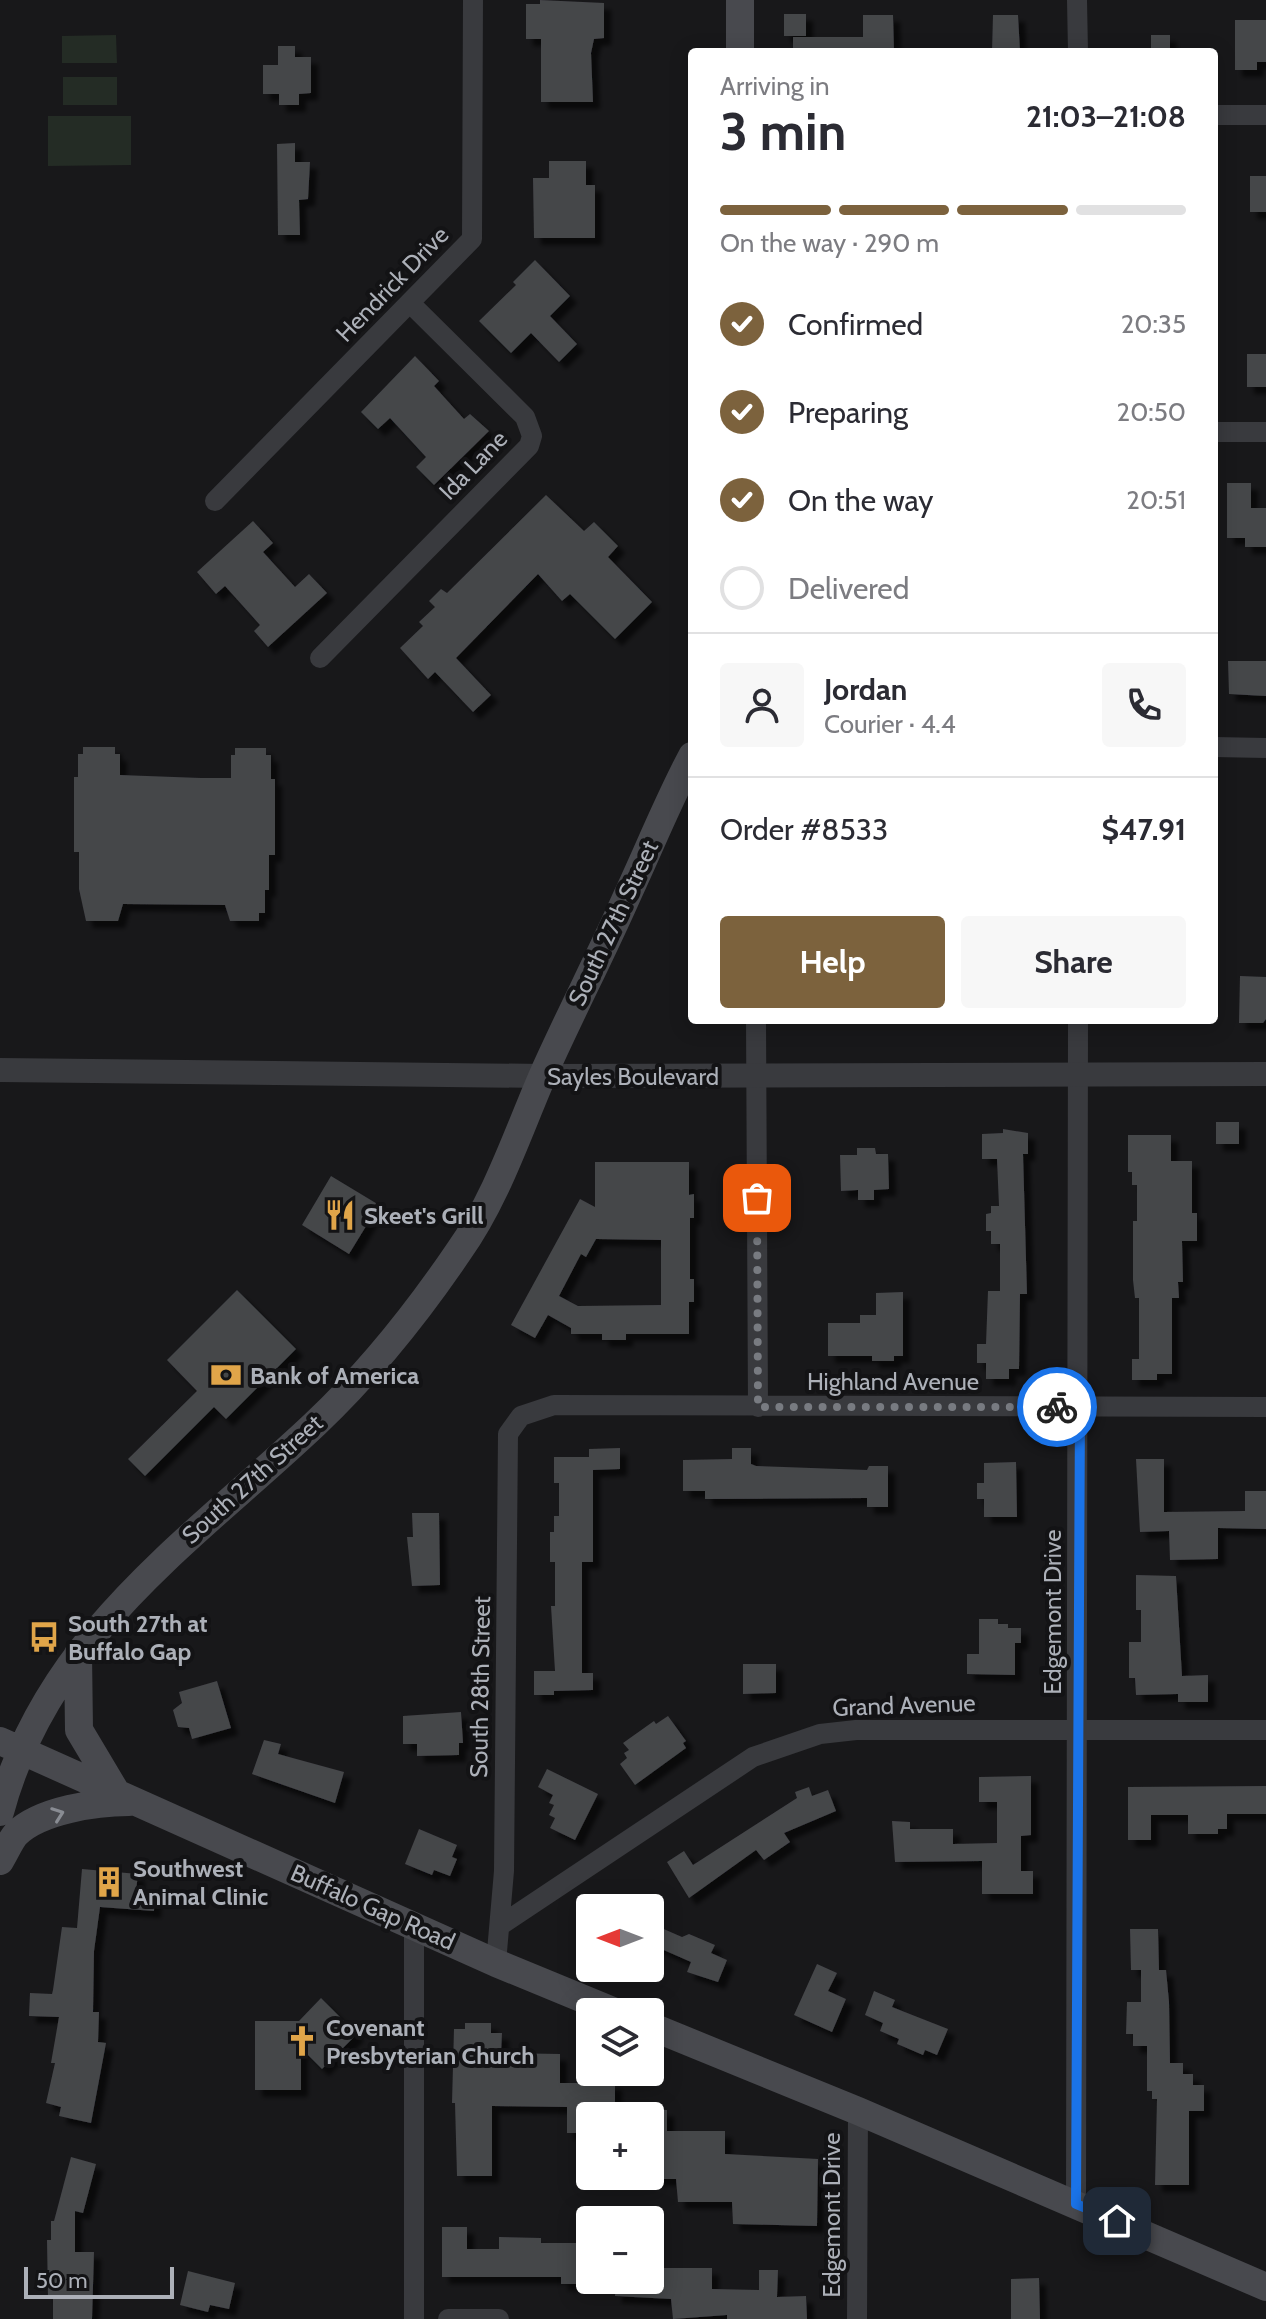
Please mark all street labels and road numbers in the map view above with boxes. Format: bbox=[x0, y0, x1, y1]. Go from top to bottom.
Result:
street label: Hendrick Drive bbox=[330, 220, 454, 348]
street label: Ida Lane bbox=[433, 424, 513, 506]
street label: South 27th Street bbox=[562, 836, 664, 1010]
street label: Sayles Boulevard bbox=[547, 1062, 719, 1091]
street label: Highland Avenue bbox=[807, 1367, 979, 1396]
street label: South 27th Street bbox=[176, 1408, 328, 1550]
street label: Edgemont Drive bbox=[1038, 1529, 1067, 1695]
street label: South 28th Street bbox=[464, 1596, 496, 1778]
street label: Grand Avenue bbox=[832, 1688, 976, 1722]
street label: Buffalo Gap Road bbox=[286, 1858, 460, 1956]
street label: Edgemont Drive bbox=[817, 2132, 846, 2298]

